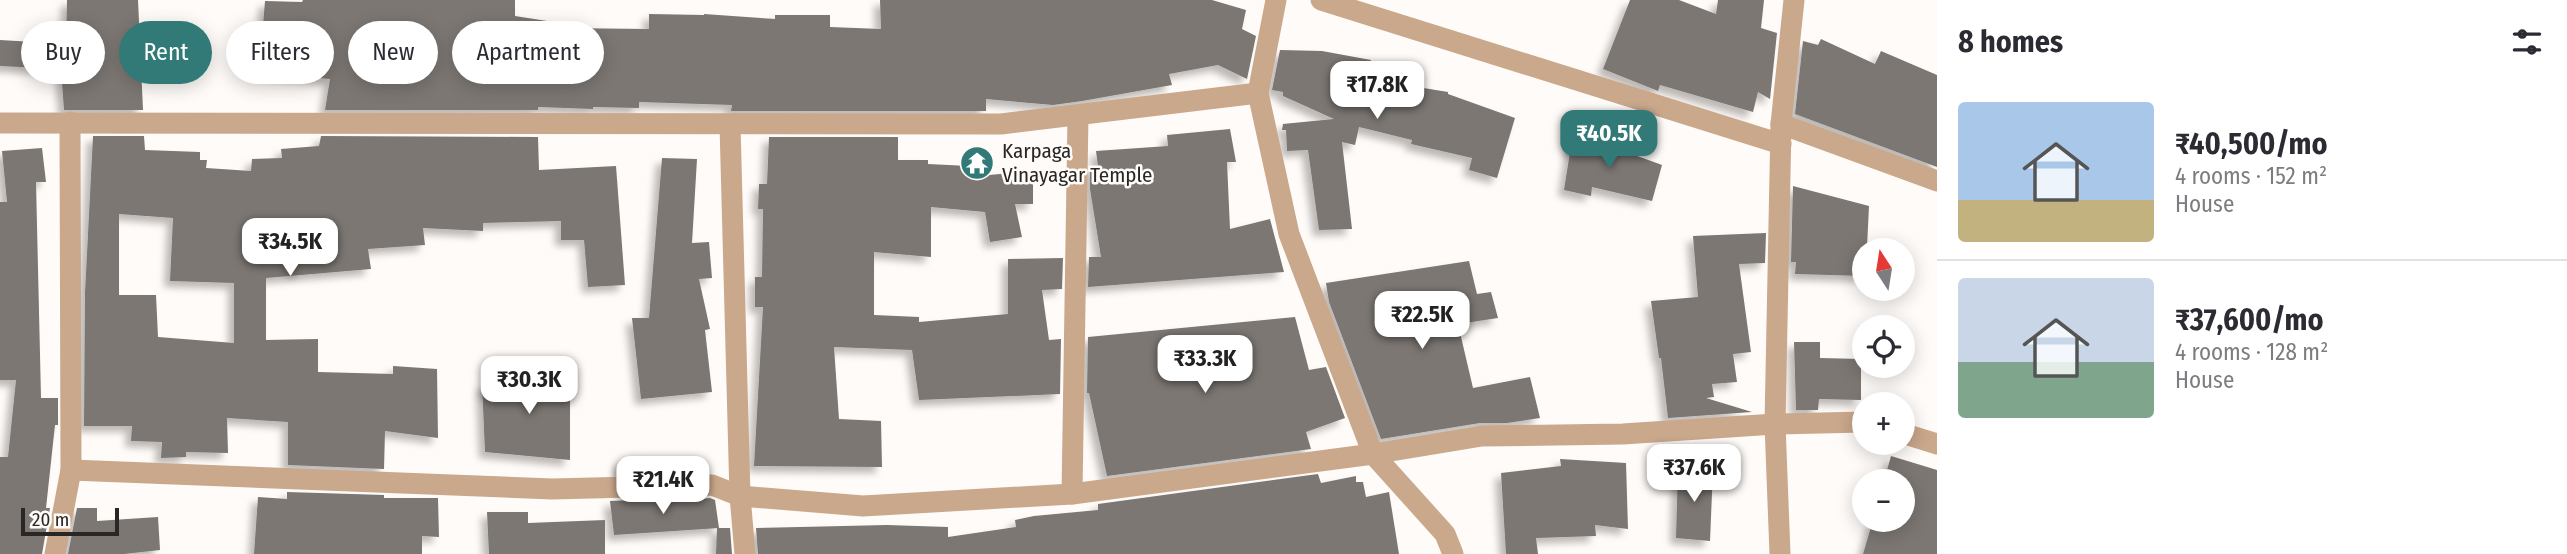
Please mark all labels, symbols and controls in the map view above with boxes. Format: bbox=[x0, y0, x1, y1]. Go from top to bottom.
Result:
chip: Buy bbox=[21, 21, 105, 84]
chip: Rent bbox=[119, 21, 212, 84]
chip: Filters bbox=[226, 21, 334, 84]
chip: New bbox=[348, 21, 438, 84]
chip: Apartment bbox=[452, 21, 604, 84]
icon: filters bbox=[2508, 23, 2546, 61]
text: 8 homes bbox=[1958, 24, 2063, 60]
pin: ₹17.8K bbox=[1320, 61, 1434, 121]
text: ₹17.8K bbox=[1346, 70, 1408, 98]
pin: ₹40.5K bbox=[1552, 110, 1666, 170]
text: ₹40.5K bbox=[1576, 119, 1642, 147]
text: ₹40,500/mo bbox=[2175, 126, 2328, 162]
icon: home bbox=[2014, 130, 2098, 214]
place label: Karpaga Vinayagar Temple bbox=[1002, 138, 1152, 188]
temple icon: Karpaga Vinayagar Temple bbox=[958, 144, 996, 182]
text: 4 rooms · 152 m² bbox=[2175, 162, 2327, 190]
text: House bbox=[2175, 190, 2234, 218]
pin: ₹34.5K bbox=[233, 218, 347, 278]
text: ₹34.5K bbox=[258, 227, 322, 255]
north arrow bbox=[1852, 238, 1914, 301]
map controls bbox=[1852, 238, 1915, 532]
pin: ₹22.5K bbox=[1365, 292, 1479, 351]
text: ₹22.5K bbox=[1391, 300, 1453, 328]
text: ₹37,600/mo bbox=[2175, 302, 2323, 338]
icon: home bbox=[2014, 306, 2098, 390]
button: locate bbox=[1852, 315, 1915, 378]
pin: ₹33.3K bbox=[1148, 336, 1262, 395]
text: 4 rooms · 128 m² bbox=[2175, 338, 2328, 366]
text: ₹33.3K bbox=[1174, 344, 1236, 372]
pin: ₹30.3K bbox=[472, 356, 586, 416]
text: ₹30.3K bbox=[497, 365, 561, 393]
text: House bbox=[2175, 366, 2234, 394]
button: + bbox=[1852, 392, 1915, 455]
pin: ₹37.6K bbox=[1637, 444, 1751, 504]
text: ₹37.6K bbox=[1663, 453, 1725, 481]
pin: ₹21.4K bbox=[606, 456, 720, 516]
text: ₹21.4K bbox=[632, 465, 694, 493]
button: − bbox=[1852, 469, 1915, 532]
scale bar bbox=[21, 505, 119, 537]
text: 20 m bbox=[32, 508, 69, 531]

